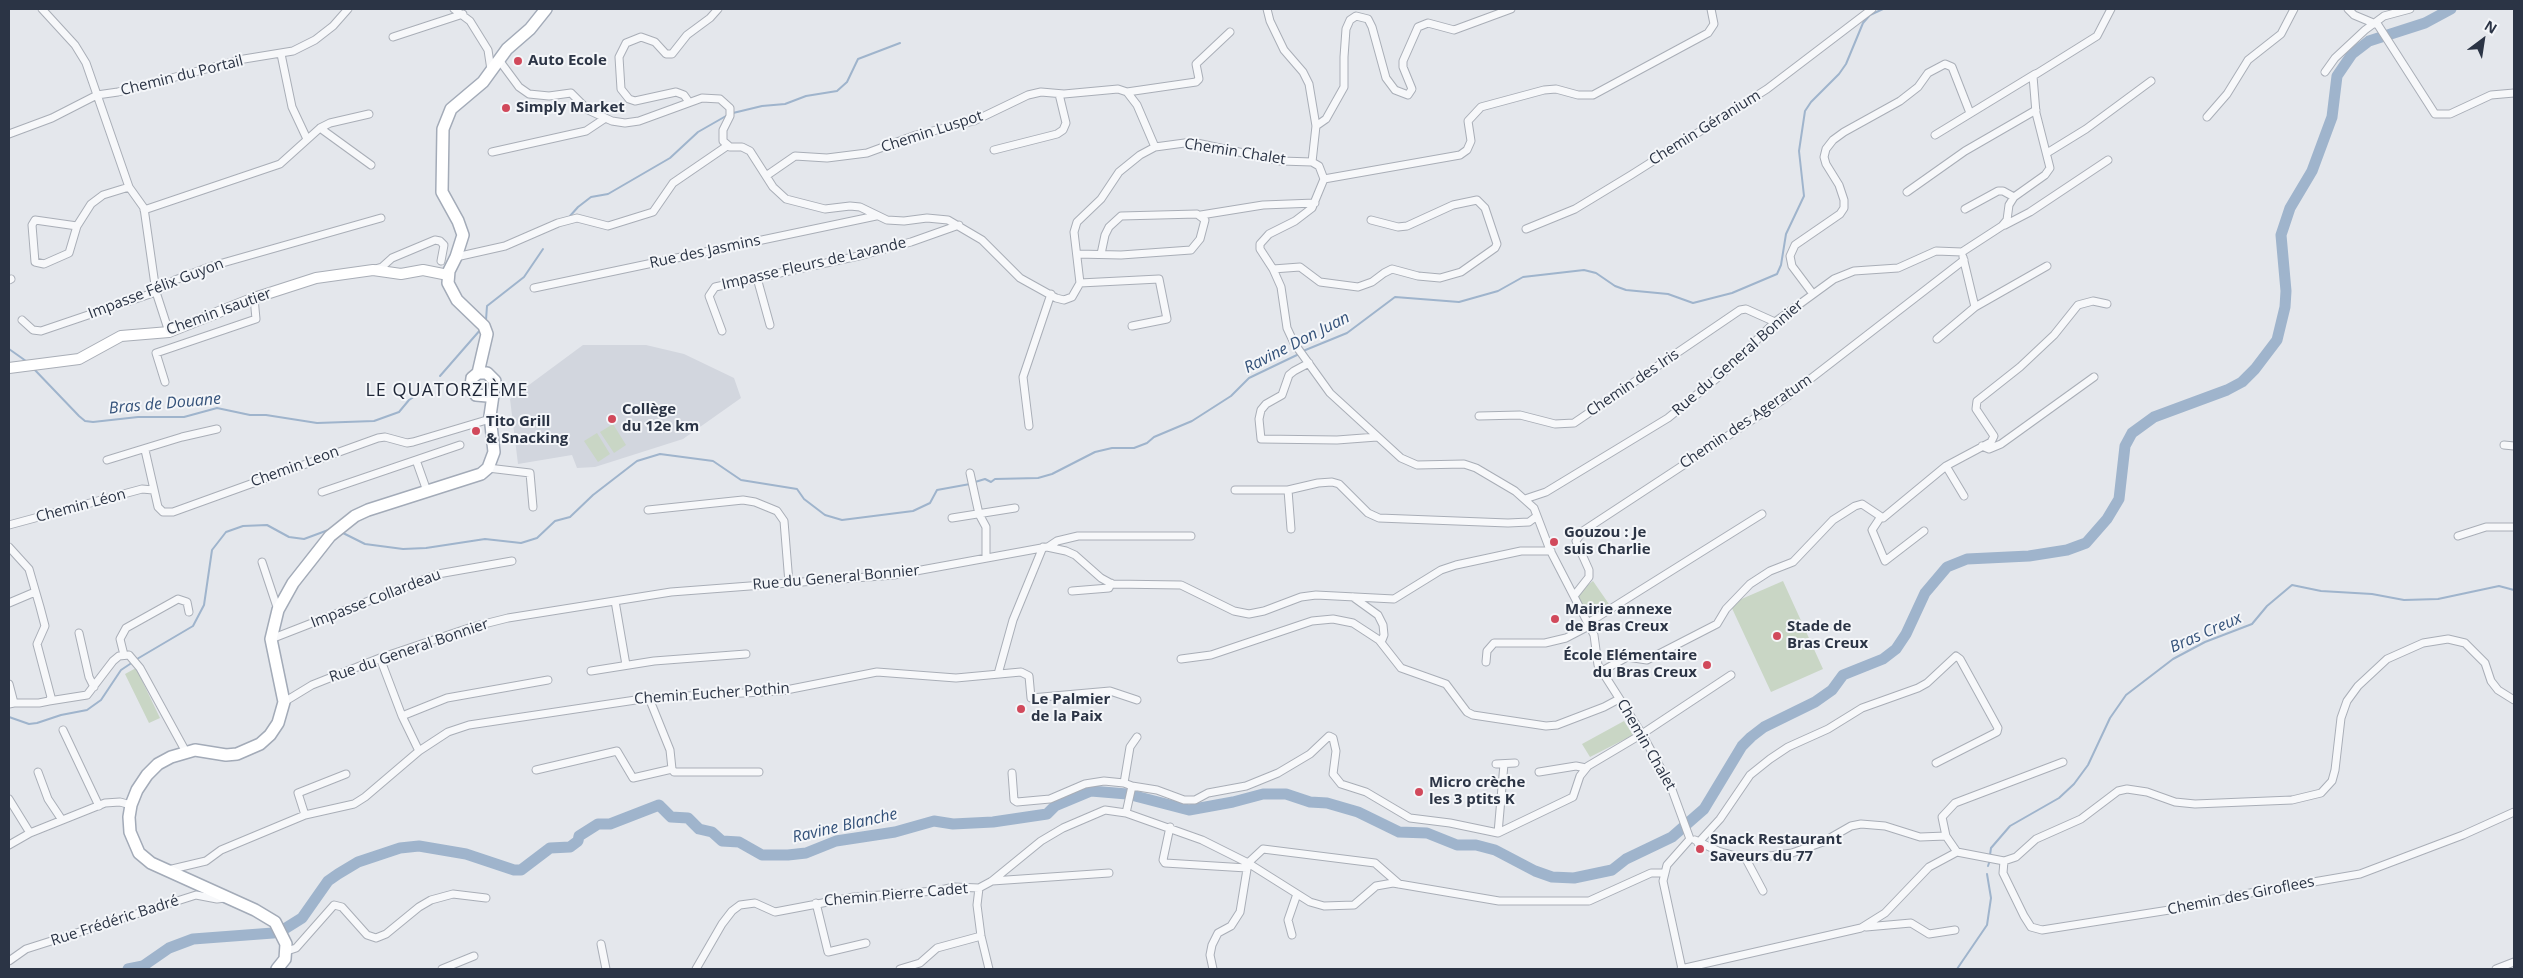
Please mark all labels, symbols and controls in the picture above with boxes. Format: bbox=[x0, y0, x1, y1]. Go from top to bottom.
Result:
north arrow bbox=[2458, 15, 2508, 65]
text: N bbox=[2481, 16, 2501, 38]
street label: Chemin du Portail bbox=[119, 52, 245, 100]
place label: Auto Ecole bbox=[528, 52, 607, 70]
marker: Auto Ecole bbox=[512, 55, 524, 67]
street label: Chemin Géranium bbox=[1646, 87, 1764, 169]
place label: Simply Market bbox=[516, 99, 625, 117]
marker: Simply Market bbox=[500, 102, 512, 114]
street label: Chemin Luspot bbox=[879, 107, 985, 157]
street label: Chemin Chalet bbox=[1183, 135, 1287, 169]
street label: Rue des Jasmins bbox=[648, 231, 762, 273]
street label: Impasse Fleurs de Lavande bbox=[720, 234, 908, 294]
street label: Impasse Félix Guyon bbox=[86, 255, 226, 323]
street label: Chemin Isautier bbox=[164, 285, 274, 339]
street label: Rue du General Bonnier bbox=[1669, 296, 1807, 420]
water label: Ravine Don Juan bbox=[1241, 308, 1353, 378]
street label: Chemin des Iris bbox=[1583, 345, 1683, 421]
street label: Chemin des Ageratum bbox=[1677, 371, 1815, 473]
district label: LE QUATORZIÈME bbox=[364, 380, 530, 402]
water label: Bras de Douane bbox=[108, 390, 222, 418]
place label: Collège du 12e km bbox=[622, 401, 699, 436]
place label: Tito Grill & Snacking bbox=[486, 413, 568, 448]
marker: Collège du 12e km bbox=[606, 413, 618, 425]
marker: Tito Grill & Snacking bbox=[470, 425, 482, 437]
street label: Chemin Leon bbox=[249, 443, 341, 491]
street label: Chemin Léon bbox=[34, 485, 128, 527]
place label: Gouzou : Je suis Charlie bbox=[1564, 524, 1651, 559]
marker: Gouzou : Je suis Charlie bbox=[1548, 536, 1560, 548]
street label: Rue du General Bonnier bbox=[752, 562, 920, 594]
street label: Impasse Collardeau bbox=[308, 566, 444, 632]
place label: Mairie annexe de Bras Creux bbox=[1565, 601, 1672, 636]
water label: Bras Creux bbox=[2167, 609, 2245, 657]
marker: Mairie annexe de Bras Creux bbox=[1549, 613, 1561, 625]
street label: Rue du General Bonnier bbox=[327, 615, 491, 687]
place label: Stade de Bras Creux bbox=[1787, 618, 1868, 653]
marker: Stade de Bras Creux bbox=[1771, 630, 1783, 642]
place label: École Elémentaire du Bras Creux bbox=[1563, 647, 1697, 682]
marker: École Elémentaire du Bras Creux bbox=[1701, 659, 1713, 671]
street label: Chemin Eucher Pothin bbox=[634, 680, 790, 708]
place label: Le Palmier de la Paix bbox=[1031, 691, 1110, 726]
street label: Chemin Chalet bbox=[1613, 696, 1679, 794]
marker: Le Palmier de la Paix bbox=[1015, 703, 1027, 715]
place label: Micro crèche les 3 ptits K bbox=[1429, 774, 1525, 809]
marker: Micro crèche les 3 ptits K bbox=[1413, 786, 1425, 798]
water label: Ravine Blanche bbox=[791, 805, 899, 847]
place label: Snack Restaurant Saveurs du 77 bbox=[1710, 831, 1842, 866]
marker: Snack Restaurant Saveurs du 77 bbox=[1694, 843, 1706, 855]
street label: Chemin des Giroflees bbox=[2166, 873, 2316, 919]
street label: Chemin Pierre Cadet bbox=[823, 880, 969, 910]
street label: Rue Frédéric Badré bbox=[49, 892, 181, 950]

